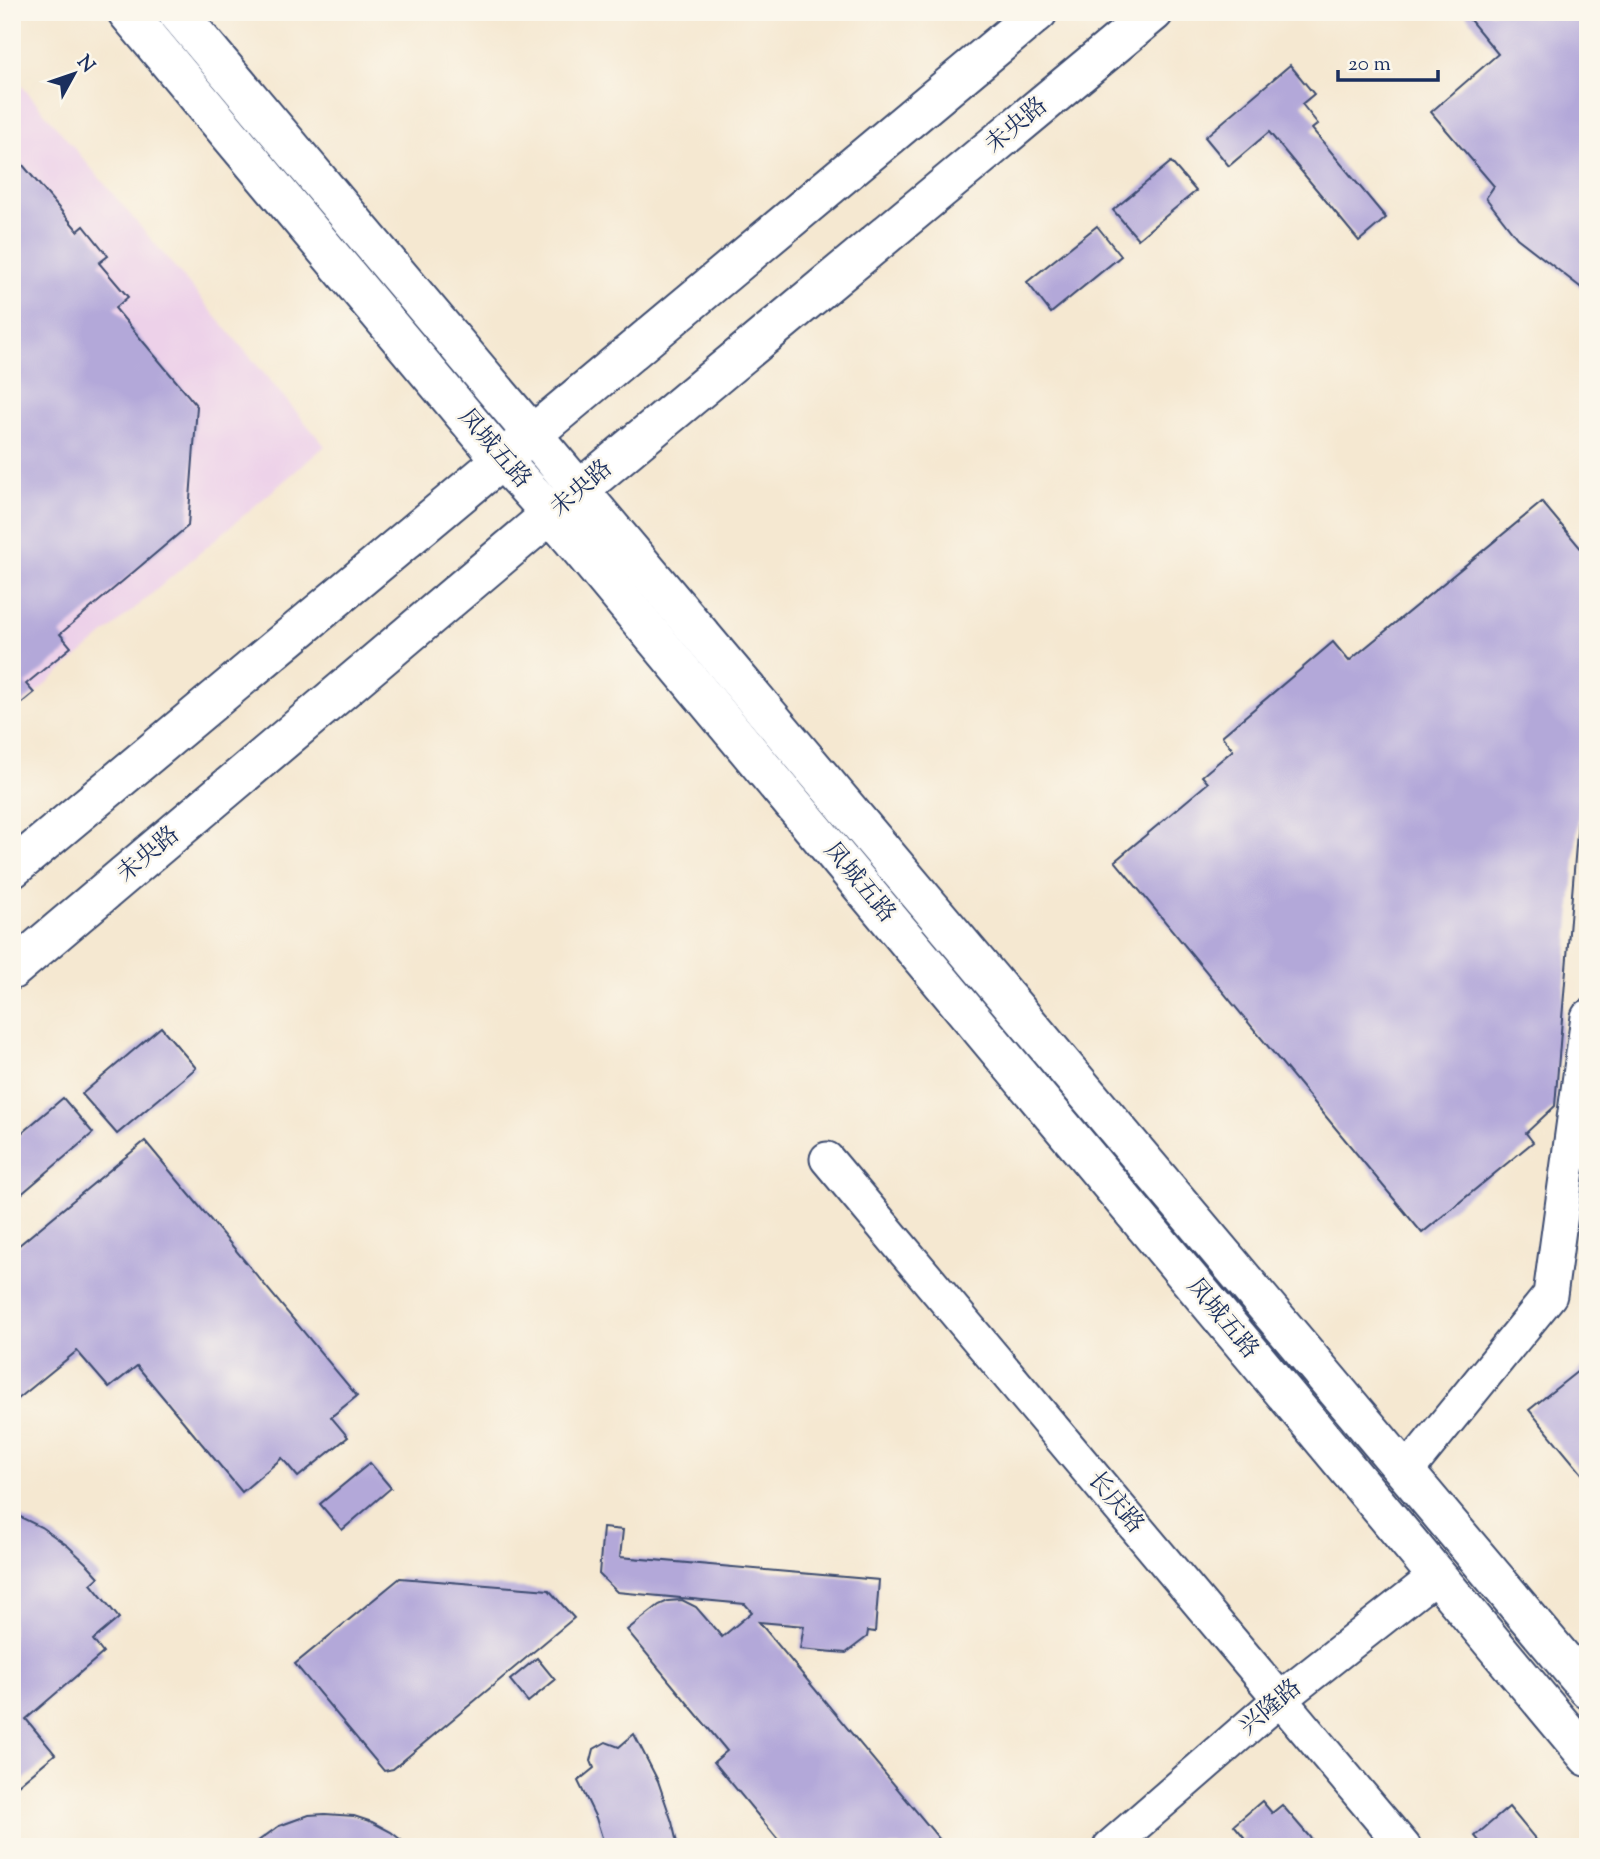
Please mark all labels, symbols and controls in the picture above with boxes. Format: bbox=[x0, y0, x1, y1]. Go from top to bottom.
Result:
north arrow bbox=[38, 38, 108, 108]
scale bar bbox=[1338, 38, 1437, 82]
text: N bbox=[70, 50, 100, 79]
text: 20 m bbox=[1348, 50, 1391, 80]
street label: 未央路 bbox=[978, 90, 1056, 162]
street label: 凤城五路 bbox=[450, 402, 538, 496]
street label: 未央路 bbox=[544, 453, 620, 525]
street label: 未央路 bbox=[110, 819, 188, 891]
street label: 凤城五路 bbox=[815, 835, 903, 931]
street label: 凤城五路 bbox=[1178, 1271, 1266, 1367]
street label: 长庆路 bbox=[1079, 1464, 1151, 1542]
street label: 兴隆路 bbox=[1232, 1672, 1310, 1744]

